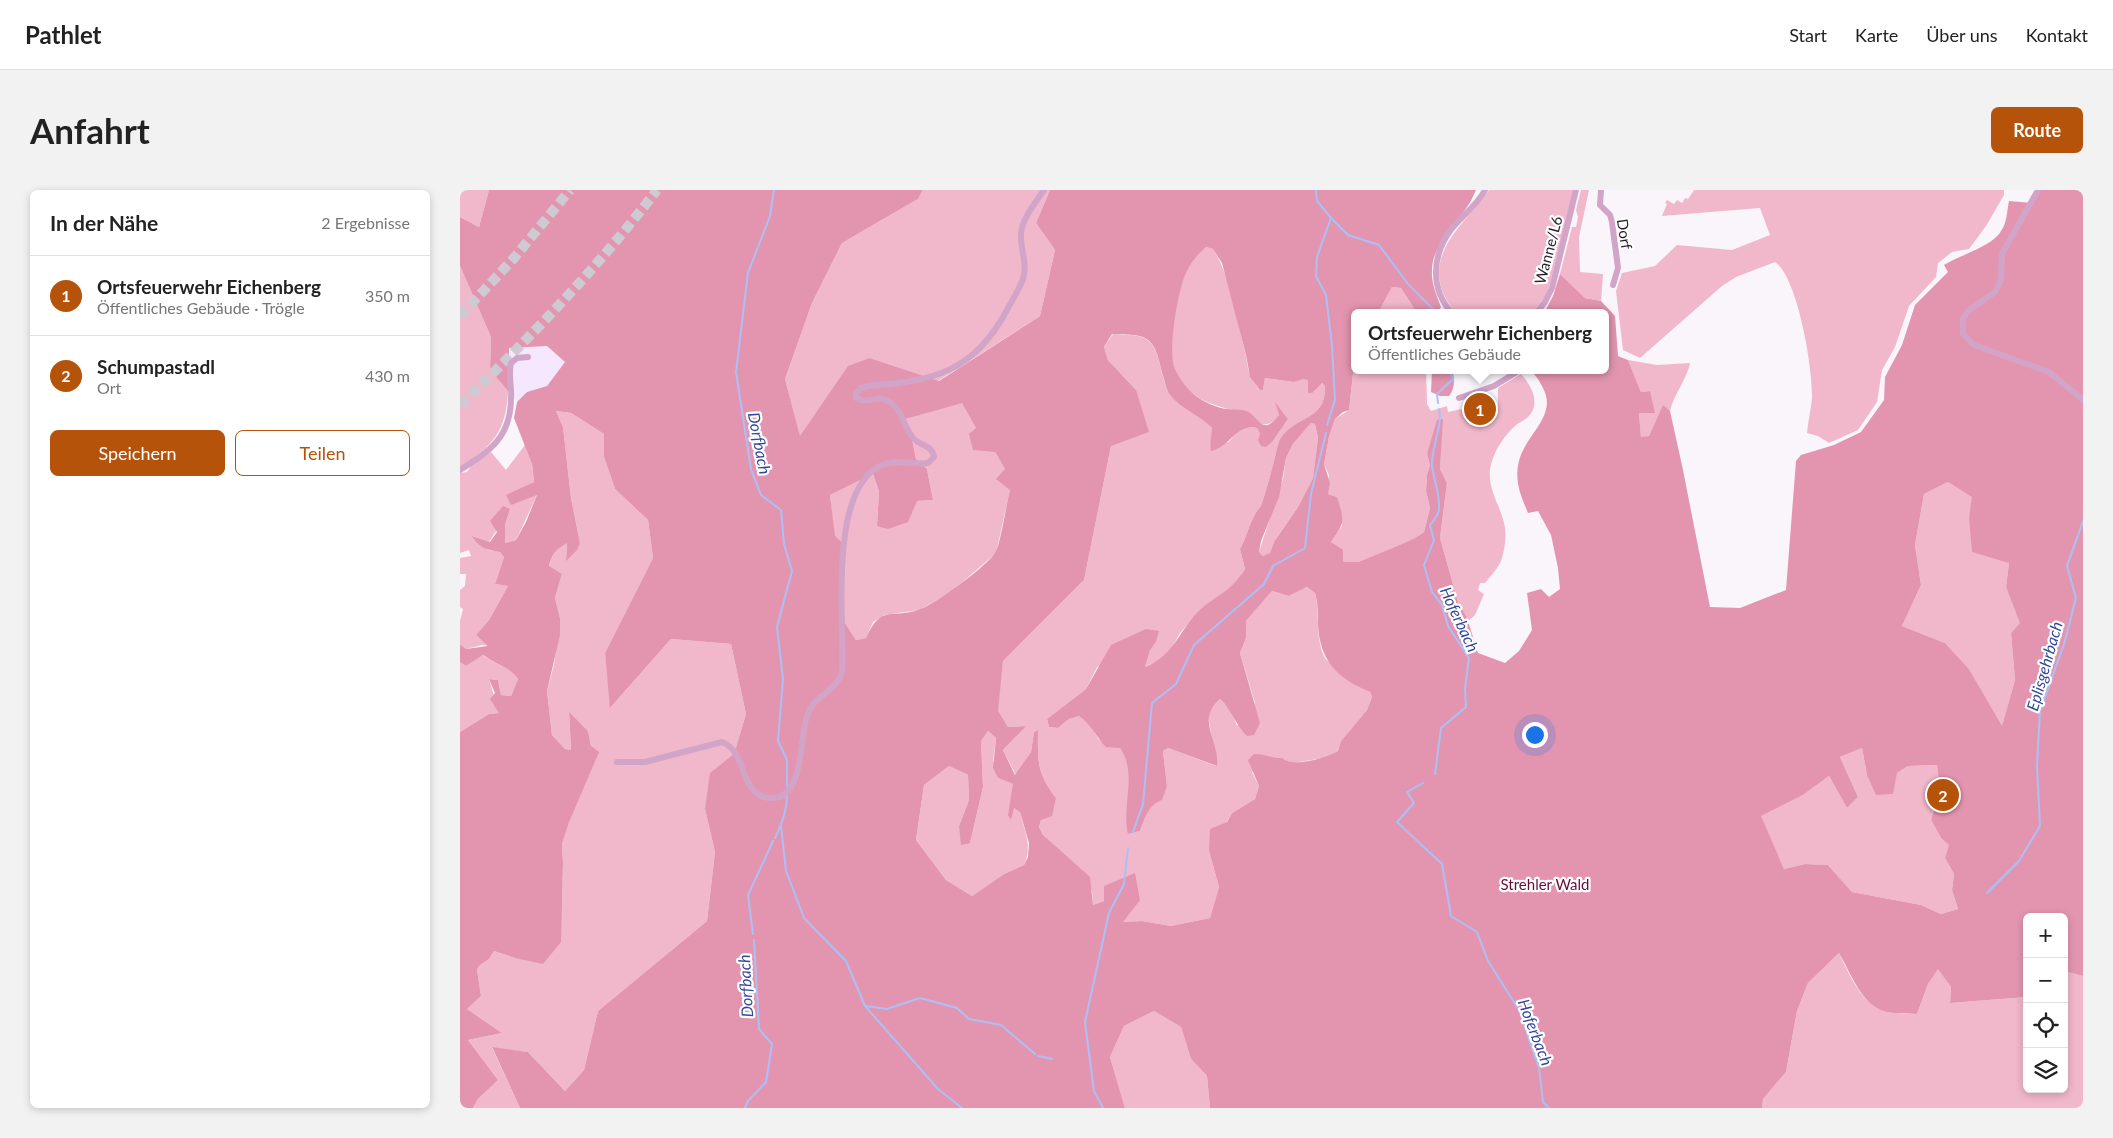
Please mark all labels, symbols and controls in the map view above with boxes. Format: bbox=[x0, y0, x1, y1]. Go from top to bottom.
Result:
text: Pathlet bbox=[25, 20, 102, 49]
text: Start bbox=[1789, 24, 1827, 46]
text: Karte bbox=[1855, 24, 1898, 46]
text: Über uns bbox=[1926, 24, 1998, 46]
text: Kontakt bbox=[2026, 24, 2088, 46]
button: Route bbox=[1991, 107, 2083, 153]
text: Anfahrt bbox=[30, 109, 150, 151]
text: In der Nähe bbox=[50, 210, 158, 235]
text: 2 Ergebnisse bbox=[321, 213, 410, 232]
street label: Wanne/L6 bbox=[1530, 214, 1566, 286]
street label: Dorf bbox=[1614, 218, 1636, 251]
text: Ortsfeuerwehr Eichenberg bbox=[97, 275, 321, 298]
text: 1 bbox=[61, 286, 71, 305]
text: 350 m bbox=[365, 286, 410, 305]
text: Öffentliches Gebäude · Trögle bbox=[97, 298, 305, 317]
popup bbox=[1351, 309, 1609, 374]
text: Ortsfeuerwehr Eichenberg bbox=[1368, 321, 1592, 344]
text: Öffentliches Gebäude bbox=[1368, 344, 1521, 363]
text: Schumpastadl bbox=[97, 355, 215, 378]
text: 2 bbox=[61, 366, 71, 385]
text: 430 m bbox=[365, 366, 410, 385]
text: Ort bbox=[97, 378, 121, 397]
pin: 1 bbox=[1464, 390, 1496, 428]
water label: Dorfbach bbox=[745, 410, 775, 476]
button: Speichern bbox=[50, 430, 225, 476]
button: Teilen bbox=[235, 430, 410, 476]
water label: Hoferbach bbox=[1437, 583, 1483, 655]
water label: Eplisgehrbach bbox=[2022, 619, 2066, 713]
your location bbox=[1522, 722, 1548, 748]
pin: 2 bbox=[1927, 776, 1959, 814]
park label: Strehler Wald bbox=[1501, 875, 1589, 893]
map controls bbox=[2023, 913, 2068, 1093]
button: + bbox=[2023, 913, 2068, 958]
water label: Dorfbach bbox=[734, 954, 756, 1018]
button: − bbox=[2023, 958, 2068, 1003]
water label: Hoferbach bbox=[1515, 996, 1557, 1068]
button: locate bbox=[2023, 1003, 2068, 1048]
button: layers bbox=[2023, 1048, 2068, 1093]

